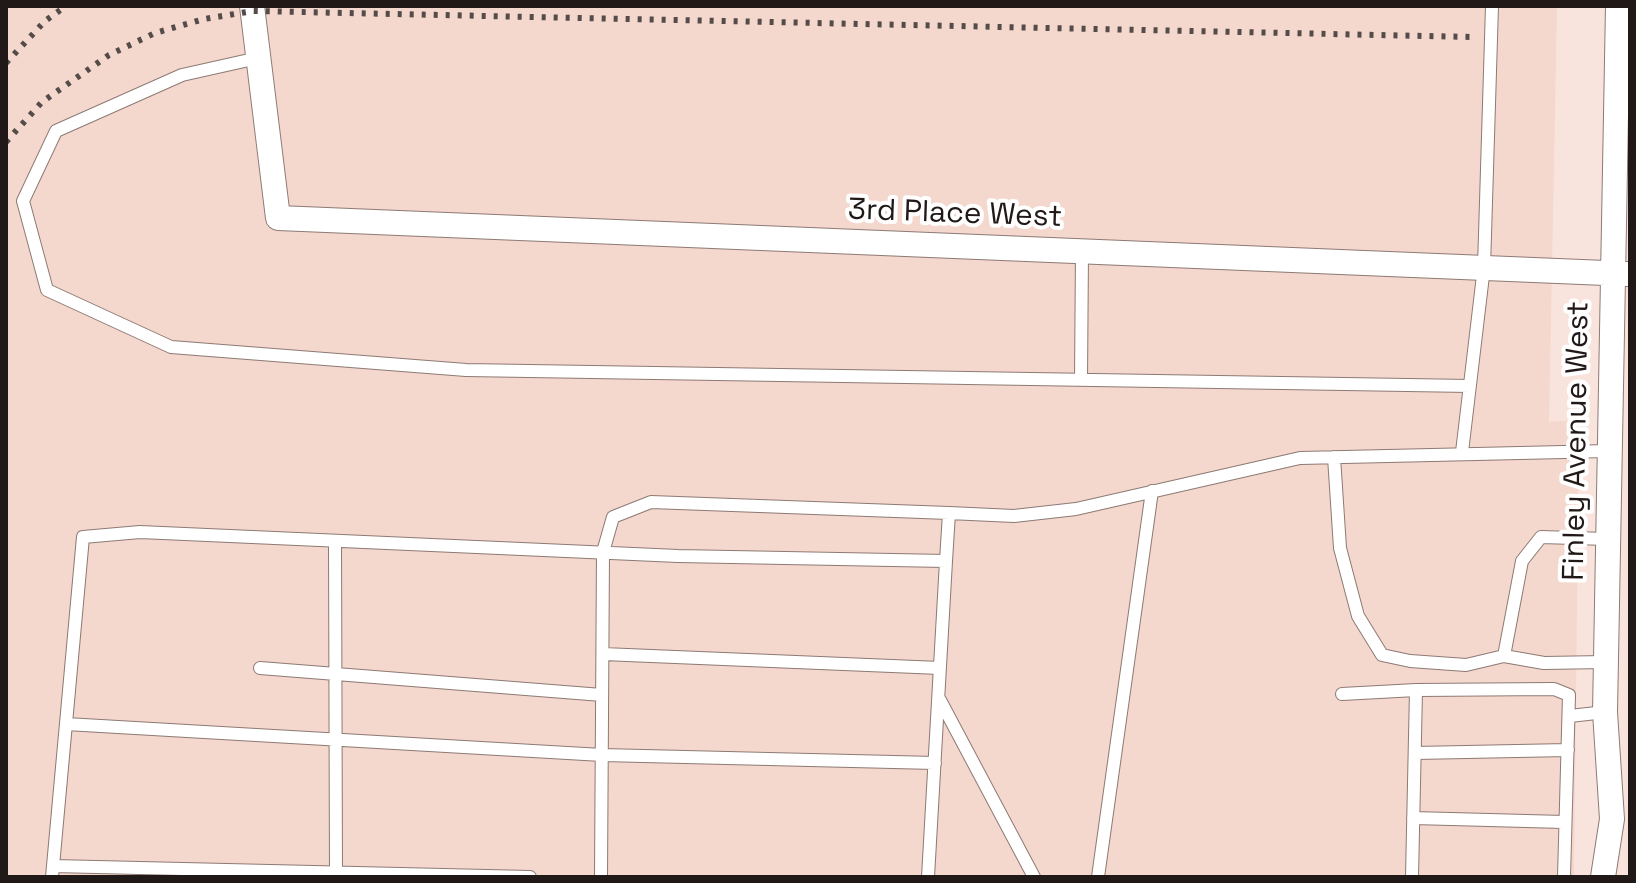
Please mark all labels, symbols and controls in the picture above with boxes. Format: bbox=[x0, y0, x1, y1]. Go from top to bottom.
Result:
street label: 3rd Place West bbox=[847, 192, 1063, 236]
street label: Finley Avenue West bbox=[1557, 301, 1597, 581]

